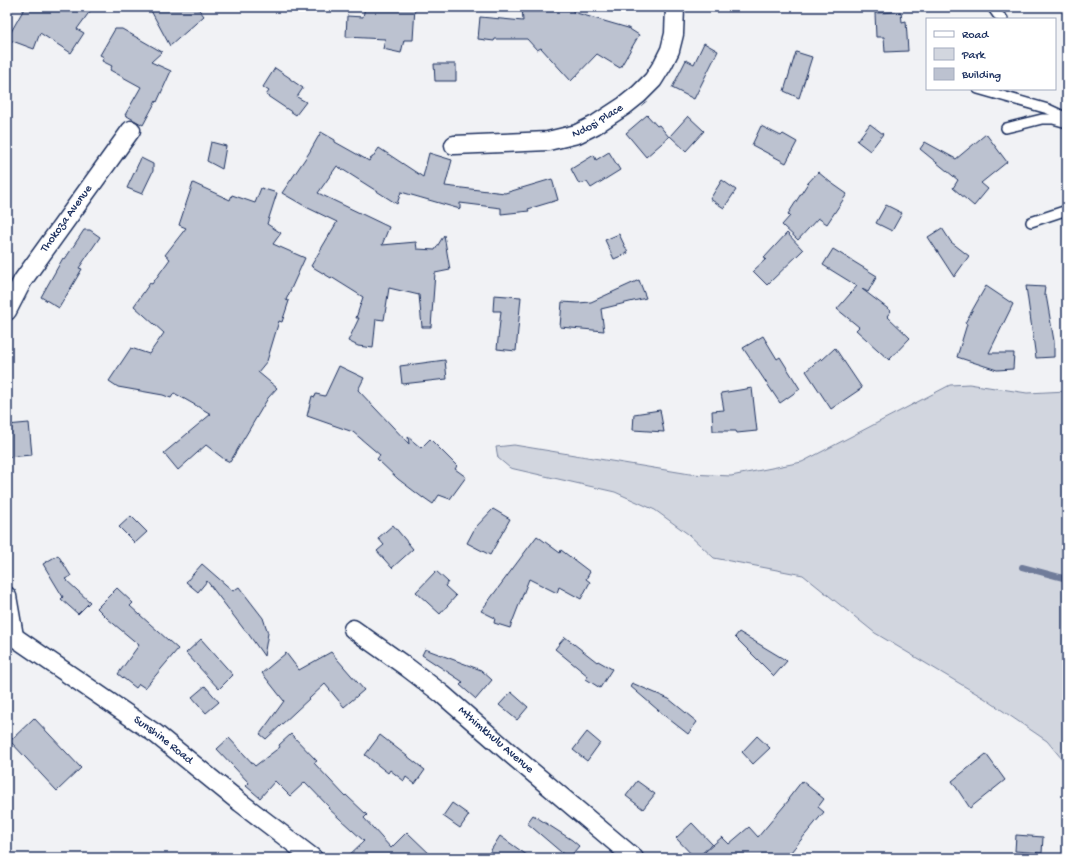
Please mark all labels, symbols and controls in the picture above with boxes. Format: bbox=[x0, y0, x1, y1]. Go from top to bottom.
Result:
legend bbox=[926, 18, 1056, 90]
text: Road bbox=[962, 29, 989, 43]
text: Park bbox=[961, 49, 987, 63]
text: Building bbox=[961, 69, 1001, 83]
street label: Ndosi Place bbox=[571, 101, 627, 142]
street label: Thokoza Avenue bbox=[37, 182, 96, 256]
street label: Mthimkhulu Avenue bbox=[455, 704, 537, 777]
street label: Sunshine Road bbox=[130, 713, 196, 768]

